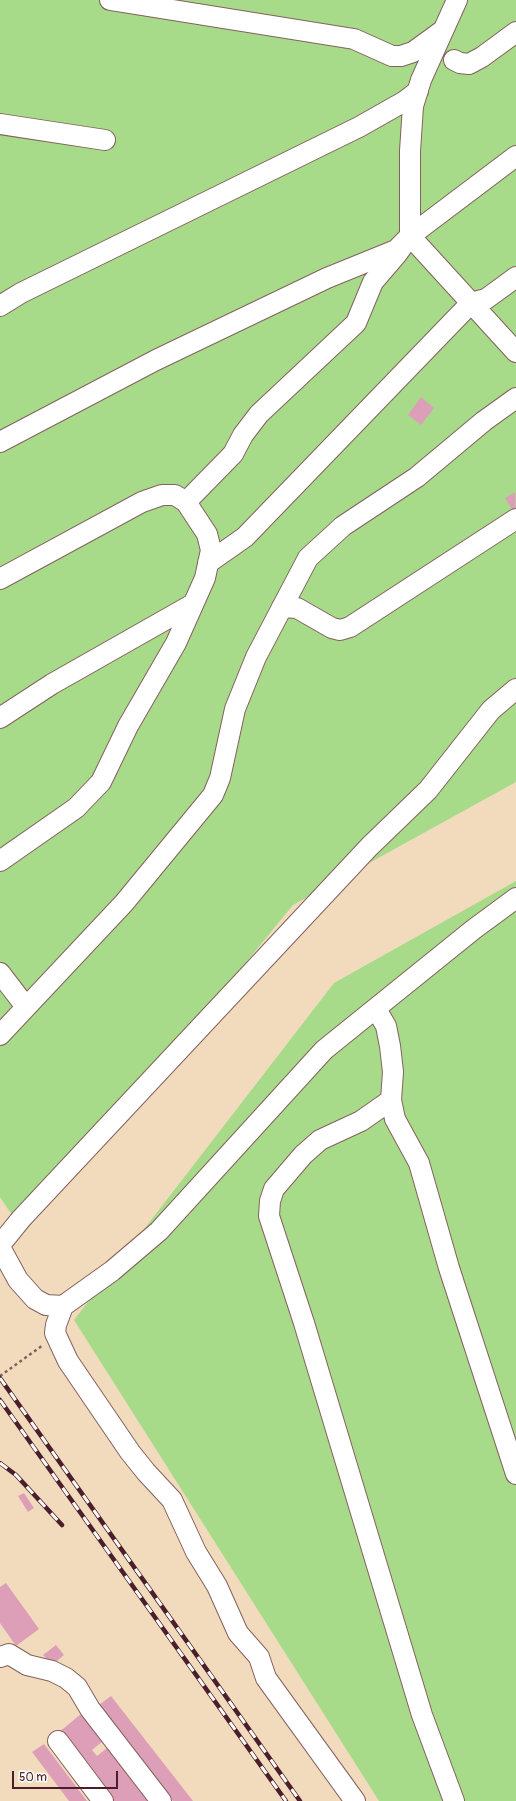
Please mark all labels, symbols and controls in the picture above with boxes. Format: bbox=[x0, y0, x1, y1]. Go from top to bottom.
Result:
scale bar bbox=[14, 1763, 120, 1789]
text: 50 m bbox=[19, 1770, 47, 1785]

